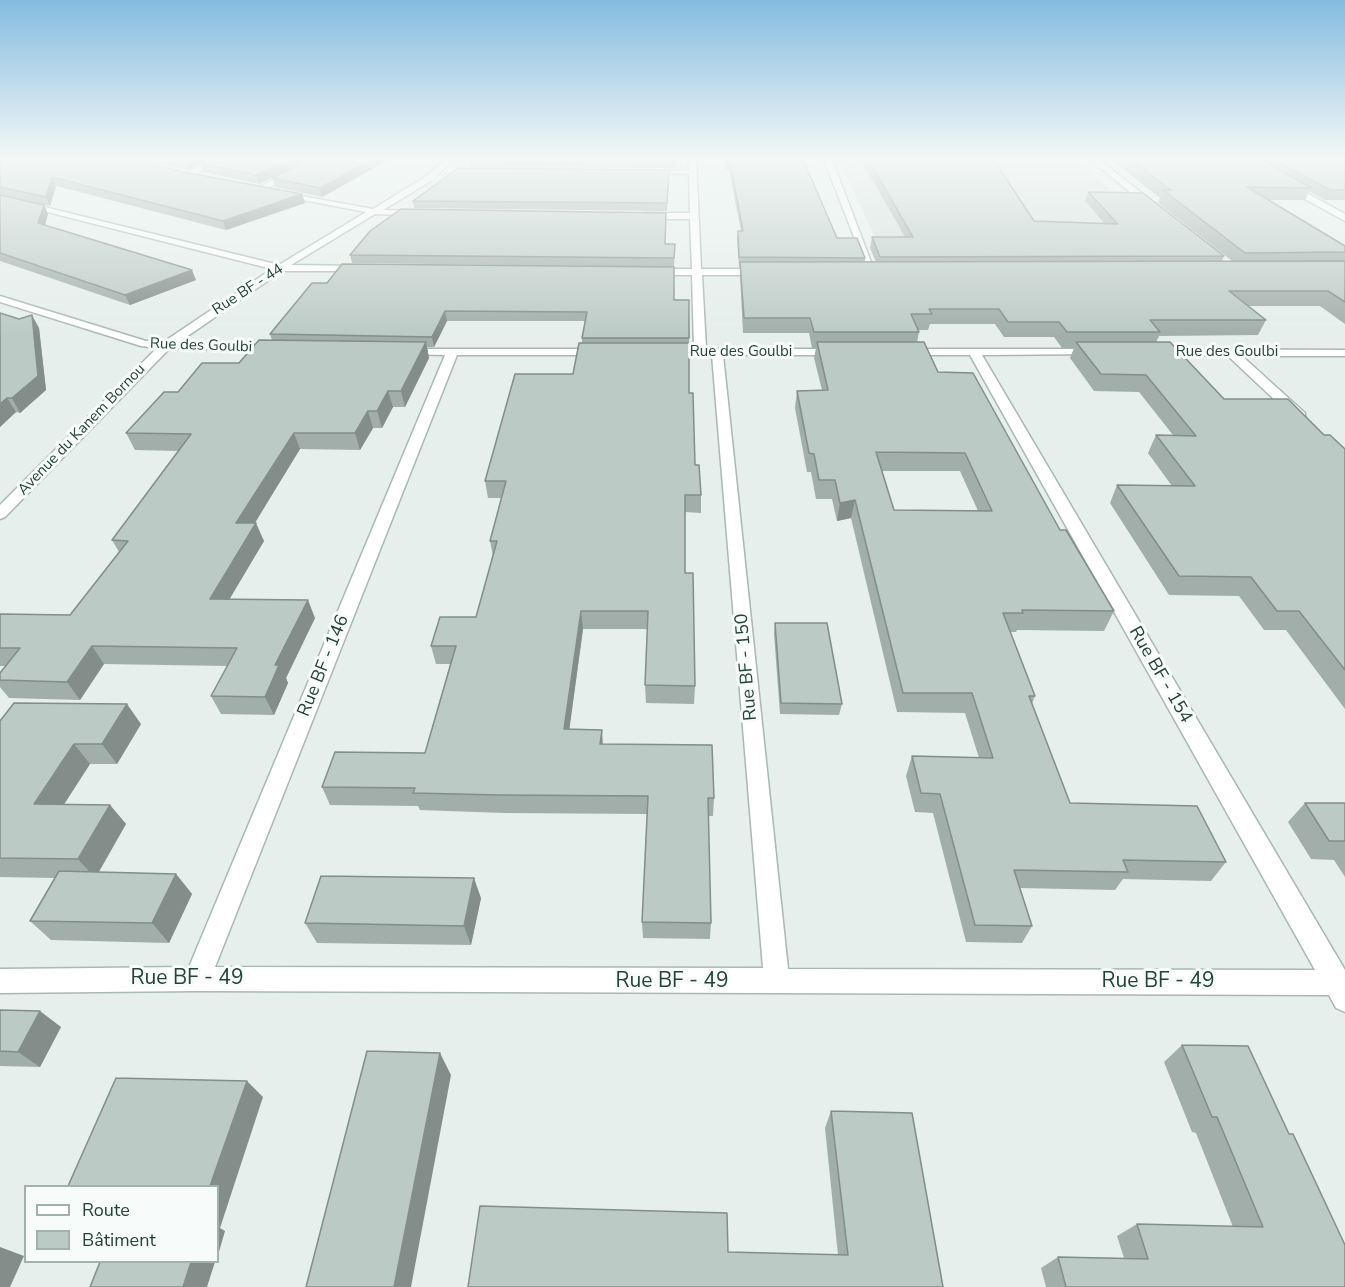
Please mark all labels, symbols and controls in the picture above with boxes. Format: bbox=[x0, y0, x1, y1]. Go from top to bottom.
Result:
street label: Rue BF - 44 bbox=[209, 260, 287, 320]
street label: Rue des Goulbi bbox=[150, 335, 252, 357]
street label: Rue des Goulbi bbox=[690, 343, 792, 361]
street label: Rue des Goulbi bbox=[1176, 343, 1278, 361]
street label: Avenue du Kanem Bornou bbox=[15, 361, 149, 499]
street label: Rue BF - 146 bbox=[294, 612, 354, 720]
street label: Rue BF - 150 bbox=[732, 612, 762, 722]
street label: Rue BF - 154 bbox=[1124, 623, 1196, 727]
street label: Rue BF - 49 bbox=[130, 966, 244, 992]
street label: Rue BF - 49 bbox=[615, 969, 729, 995]
street label: Rue BF - 49 bbox=[1101, 969, 1215, 995]
legend bbox=[24, 1185, 219, 1263]
text: Route bbox=[82, 1198, 130, 1222]
text: Bâtiment bbox=[82, 1228, 156, 1252]

